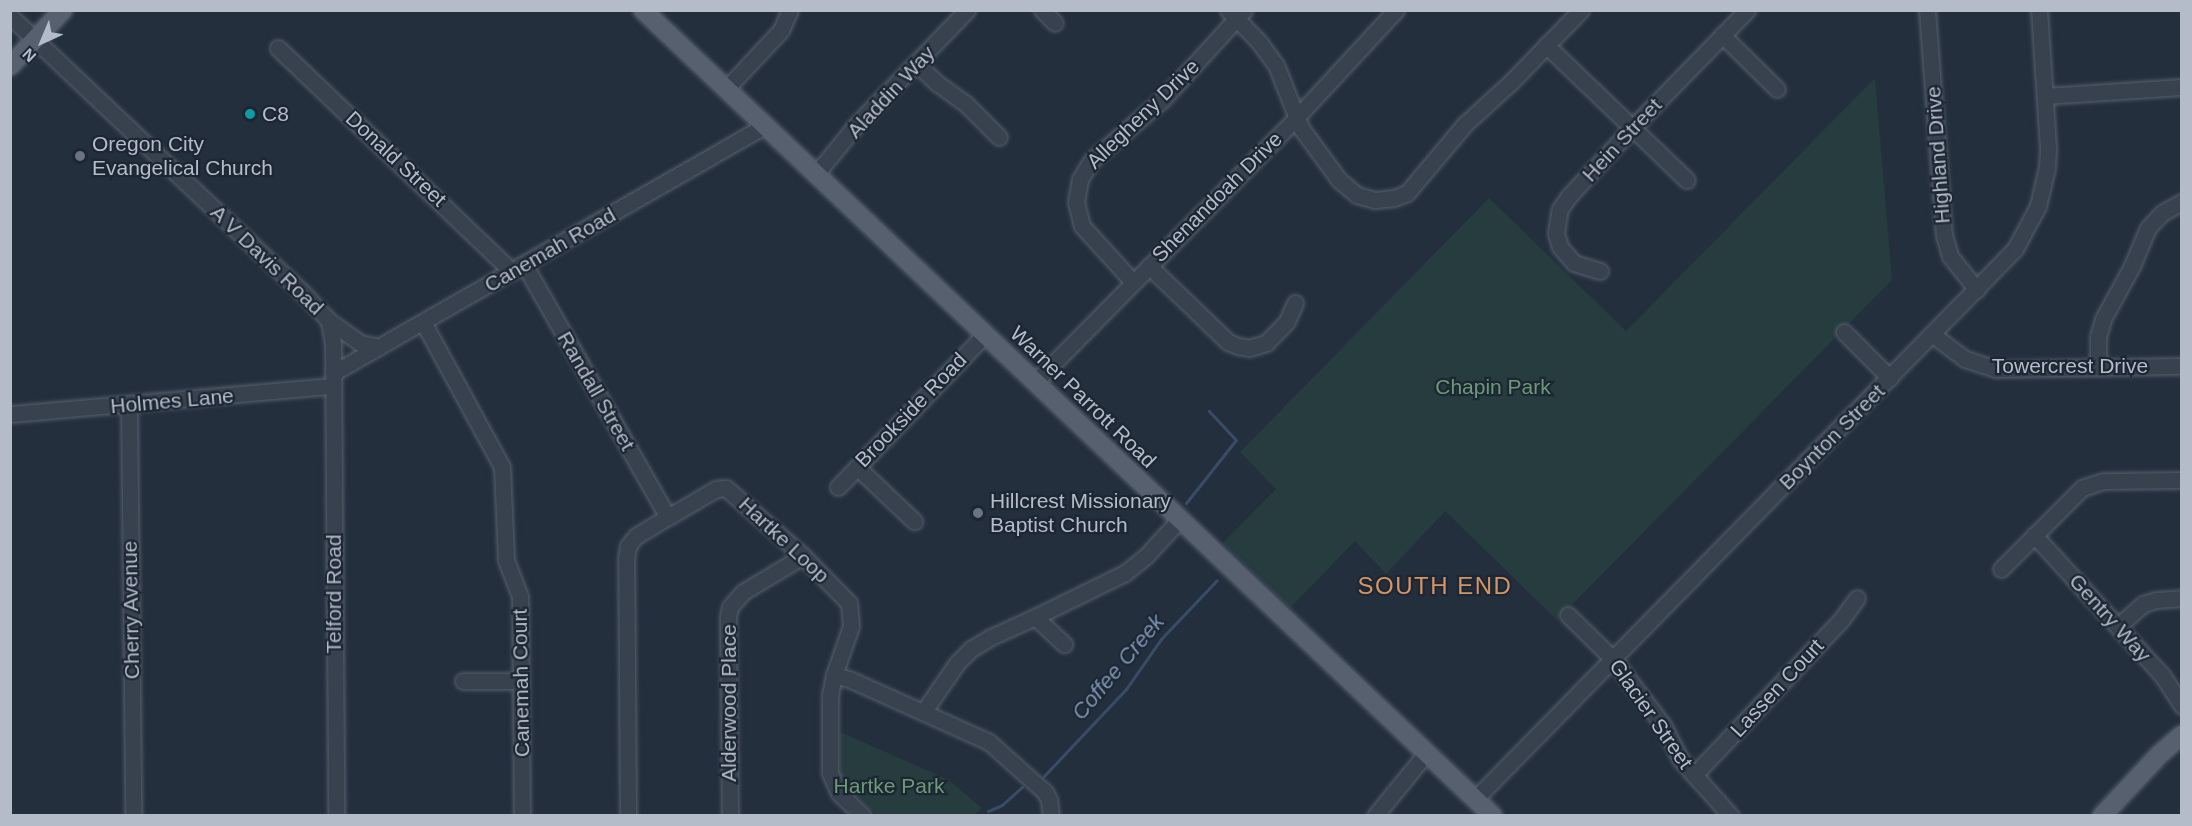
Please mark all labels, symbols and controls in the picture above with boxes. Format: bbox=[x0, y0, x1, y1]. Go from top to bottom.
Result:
north arrow bbox=[12, 12, 72, 72]
street label: Aladdin Way bbox=[842, 41, 940, 143]
text: N bbox=[19, 45, 39, 65]
street label: Allegheny Drive bbox=[1081, 54, 1205, 174]
street label: Highland Drive bbox=[1921, 85, 1955, 225]
street label: Hein Street bbox=[1577, 93, 1667, 187]
place label: C8 bbox=[262, 101, 289, 127]
street label: Donald Street bbox=[340, 106, 452, 212]
marker: C8 bbox=[243, 107, 257, 121]
street label: Shenandoah Drive bbox=[1147, 127, 1287, 267]
place label: Oregon City Evangelical Church bbox=[92, 131, 273, 181]
marker: Oregon City Evangelical Church bbox=[73, 149, 87, 163]
street label: A V Davis Road bbox=[205, 199, 329, 321]
street label: Canemah Road bbox=[480, 202, 620, 298]
street label: Warner Parrott Road bbox=[1005, 321, 1161, 473]
street label: Randall Street bbox=[552, 327, 640, 455]
street label: Brookside Road bbox=[850, 348, 972, 472]
street label: Towercrest Drive bbox=[1992, 353, 2148, 379]
park label: Chapin Park bbox=[1435, 374, 1551, 400]
street label: Boynton Street bbox=[1774, 379, 1890, 495]
street label: Holmes Lane bbox=[109, 383, 235, 419]
place label: Hillcrest Missionary Baptist Church bbox=[990, 488, 1171, 538]
street label: Hartke Loop bbox=[734, 492, 834, 588]
marker: Hillcrest Missionary Baptist Church bbox=[971, 506, 985, 520]
street label: Telford Road bbox=[321, 534, 347, 654]
street label: Cherry Avenue bbox=[117, 540, 145, 680]
street label: Gentry Way bbox=[2064, 569, 2156, 667]
district label: SOUTH END bbox=[1358, 572, 1512, 600]
street label: Canemah Court bbox=[507, 609, 535, 757]
water label: Coffee Creek bbox=[1066, 609, 1170, 725]
street label: Alderwood Place bbox=[716, 624, 742, 782]
street label: Lassen Court bbox=[1725, 634, 1829, 742]
street label: Glacier Street bbox=[1604, 654, 1698, 774]
park label: Hartke Park bbox=[834, 773, 944, 799]

